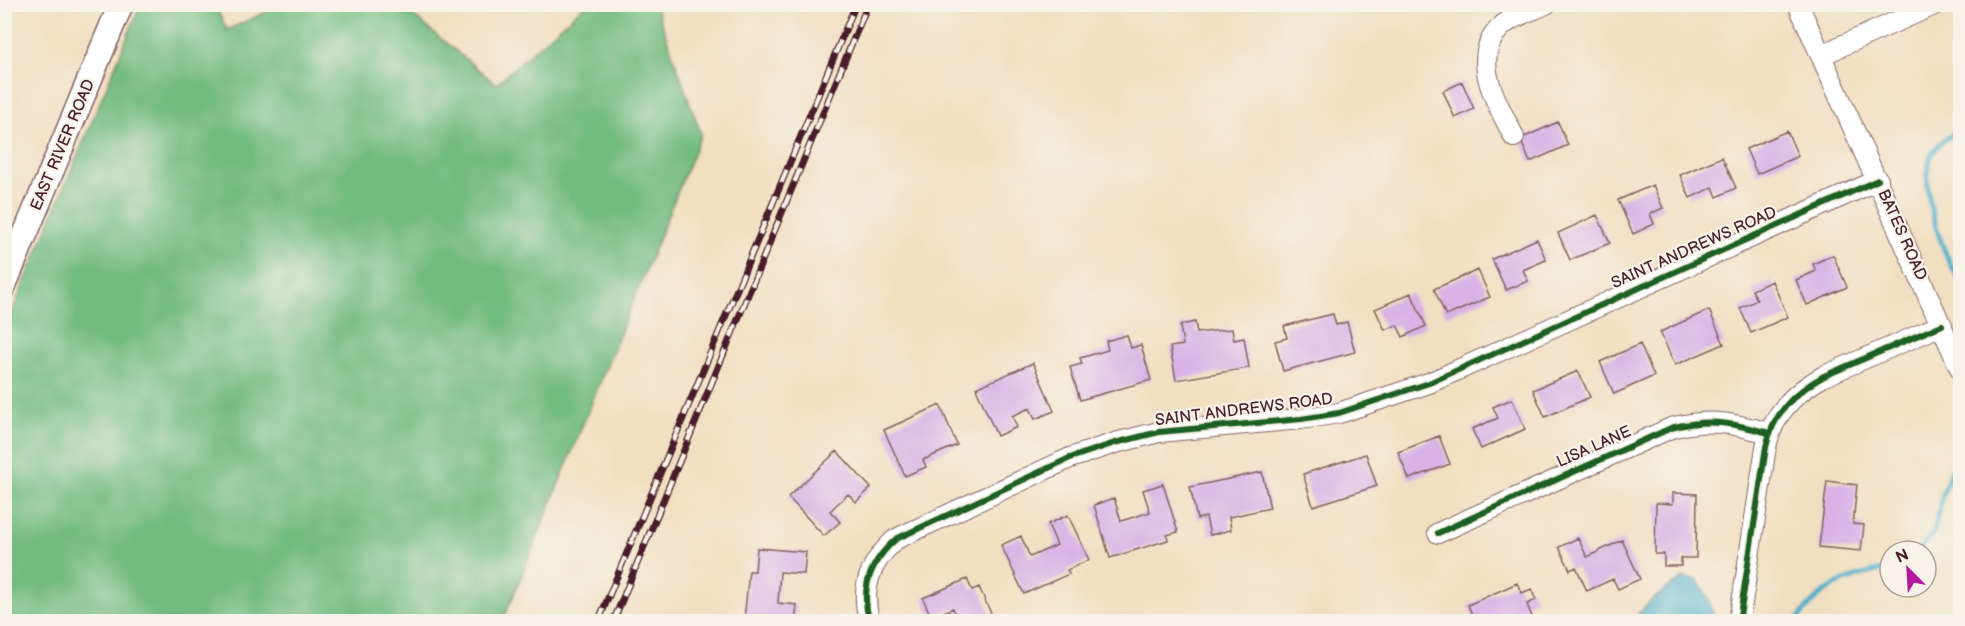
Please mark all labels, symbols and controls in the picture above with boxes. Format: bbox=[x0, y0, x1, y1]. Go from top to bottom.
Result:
street label: EAST RIVER ROAD bbox=[27, 77, 99, 213]
street label: BATES ROAD bbox=[1873, 186, 1931, 284]
street label: SAINT ANDREWS ROAD bbox=[1608, 203, 1780, 293]
street label: SAINT ANDREWS ROAD bbox=[1154, 390, 1334, 430]
street label: LISA LANE bbox=[1554, 422, 1634, 472]
north arrow bbox=[1878, 539, 1938, 599]
text: N bbox=[1893, 546, 1912, 568]

